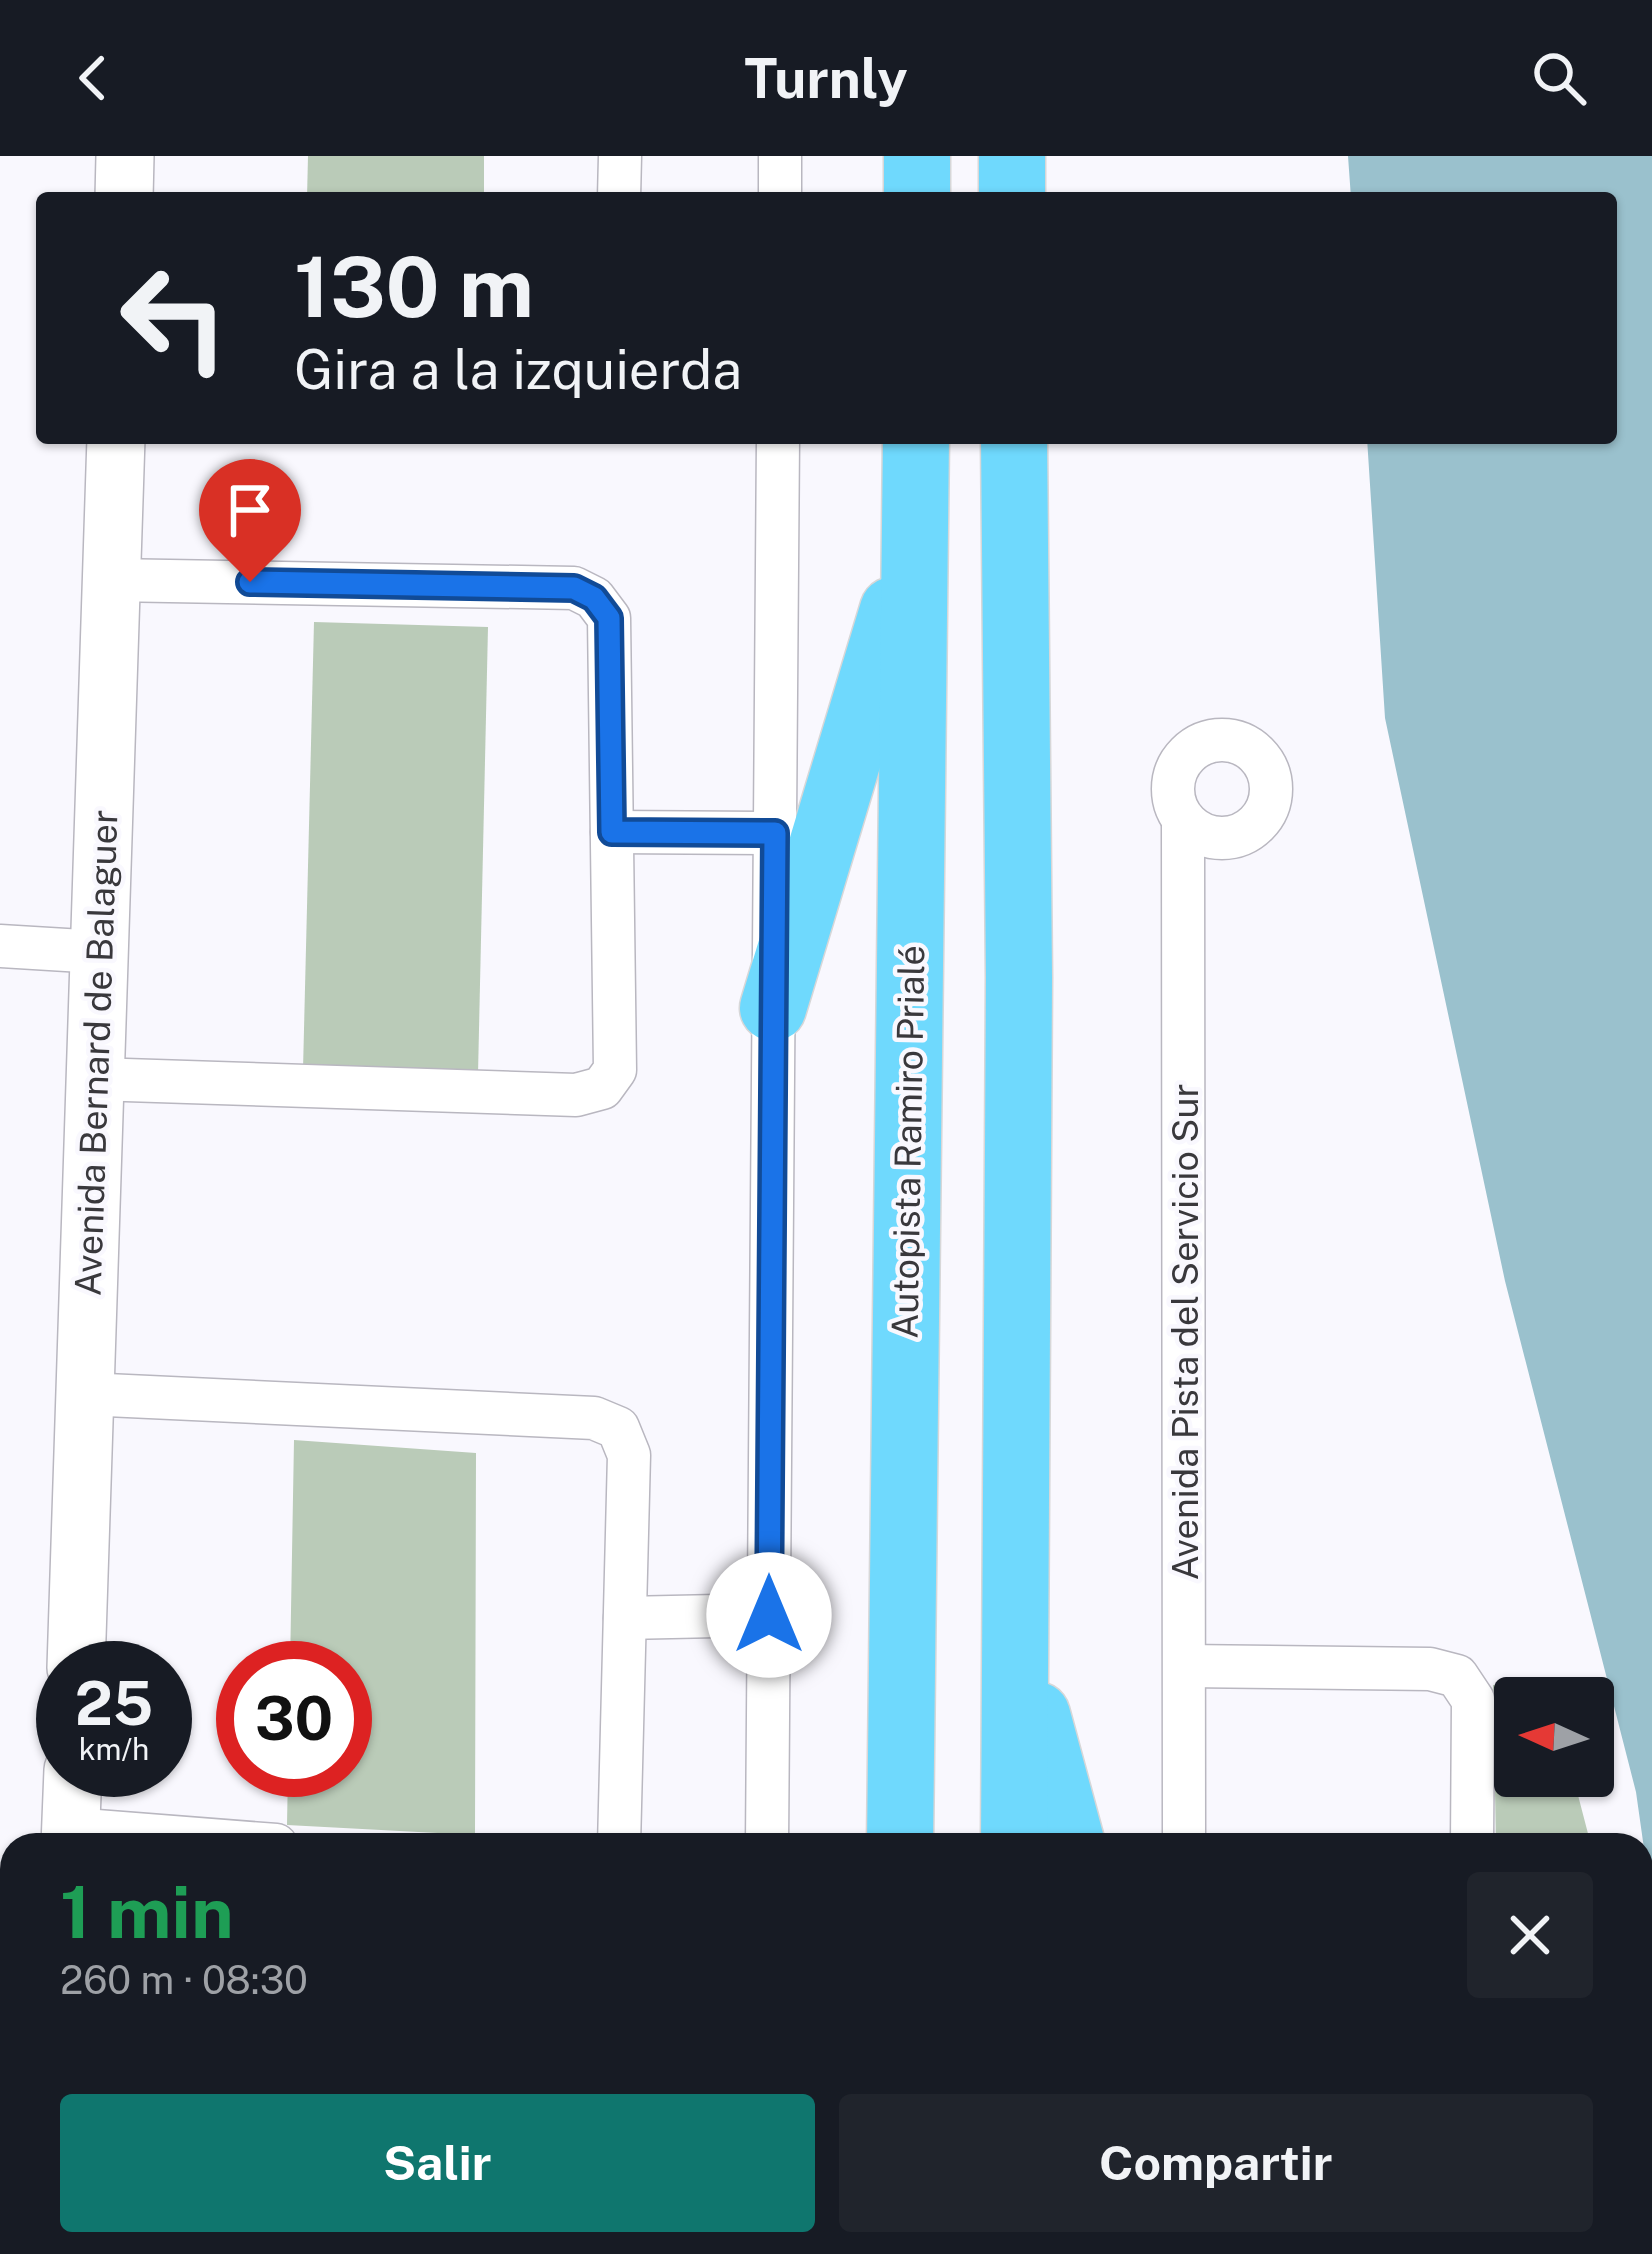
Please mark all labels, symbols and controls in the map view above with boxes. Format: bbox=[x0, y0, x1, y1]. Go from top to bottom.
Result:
icon: back bbox=[60, 45, 126, 111]
icon: search bbox=[1526, 45, 1592, 111]
text: Turnly bbox=[744, 47, 908, 110]
text: 130 m bbox=[294, 237, 534, 336]
icon: left bbox=[96, 240, 252, 396]
text: Gira a la izquierda bbox=[294, 338, 742, 401]
pin bbox=[199, 459, 301, 582]
icon: arrive bbox=[217, 477, 283, 543]
street label: Avenida Bernard de Balaguer bbox=[67, 809, 125, 1297]
street label: Autopista Ramiro Prialé bbox=[884, 945, 932, 1339]
street label: Avenida Pista del Servicio Sur bbox=[1164, 1083, 1206, 1581]
position arrow bbox=[706, 1552, 832, 1678]
speed limit sign: 30 bbox=[216, 1641, 372, 1797]
text: 25 bbox=[75, 1668, 153, 1739]
north arrow bbox=[1494, 1677, 1614, 1797]
map controls bbox=[1494, 1677, 1614, 1797]
text: km/h bbox=[79, 1731, 149, 1767]
text: 1 min bbox=[60, 1870, 234, 1954]
button: close bbox=[1467, 1872, 1593, 1998]
text: 260 m · 08:30 bbox=[60, 1957, 308, 2003]
button: Salir bbox=[60, 2094, 815, 2232]
button: Compartir bbox=[839, 2094, 1593, 2232]

